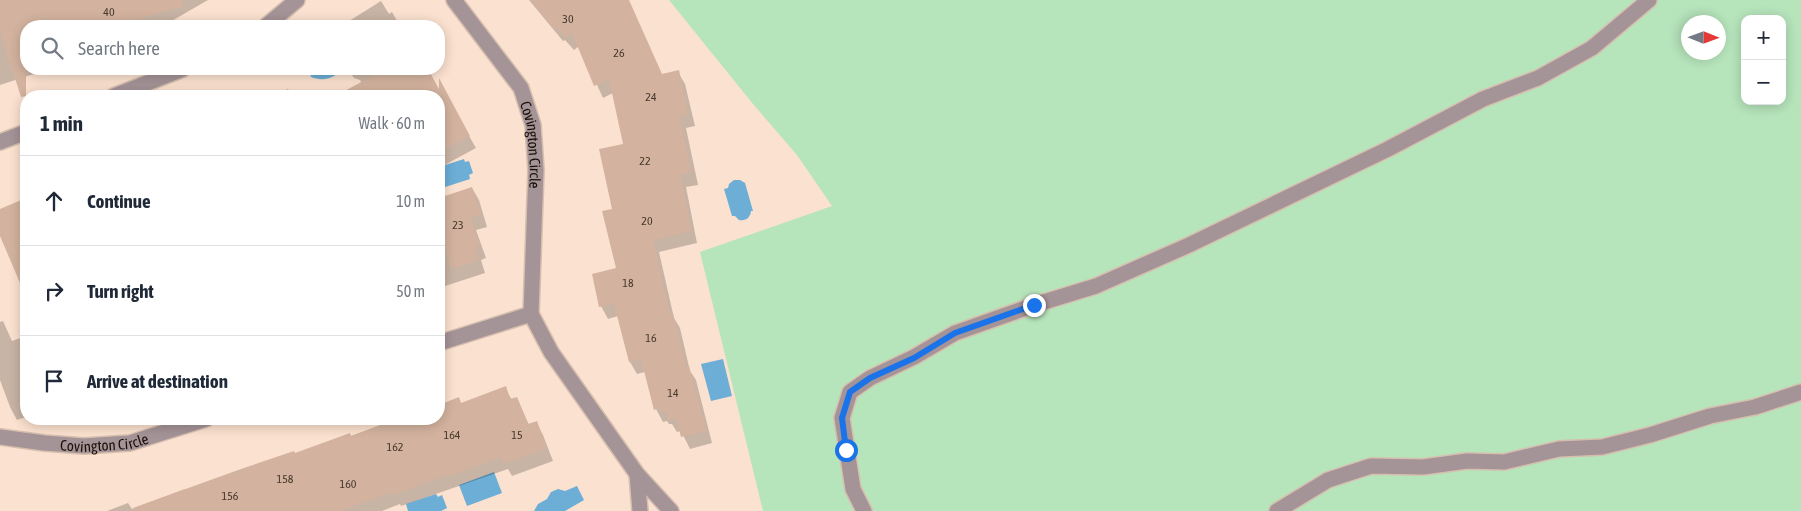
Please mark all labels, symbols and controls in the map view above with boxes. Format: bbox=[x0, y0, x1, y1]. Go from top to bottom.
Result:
house number: 40 bbox=[103, 5, 115, 19]
house number: 30 bbox=[562, 12, 574, 26]
north arrow bbox=[1681, 15, 1726, 60]
map controls bbox=[1741, 15, 1786, 105]
button: + bbox=[1741, 15, 1786, 60]
search box bbox=[20, 20, 445, 75]
icon: search bbox=[38, 34, 66, 62]
text: Search here bbox=[78, 37, 160, 59]
house number: 26 bbox=[613, 46, 625, 60]
button: − bbox=[1741, 60, 1786, 105]
house number: 24 bbox=[645, 90, 657, 104]
street label: Covington Circle bbox=[517, 99, 545, 189]
text: 1 min bbox=[40, 111, 83, 135]
text: Walk · 60 m bbox=[359, 114, 425, 132]
house number: 22 bbox=[639, 154, 651, 168]
icon: ahead bbox=[40, 187, 68, 215]
text: Continue bbox=[87, 190, 151, 212]
text: 10 m bbox=[396, 192, 425, 210]
house number: 20 bbox=[641, 214, 653, 228]
house number: 23 bbox=[452, 218, 464, 232]
house number: 18 bbox=[622, 276, 634, 290]
icon: right bbox=[40, 277, 68, 305]
text: Turn right bbox=[87, 280, 154, 302]
text: 50 m bbox=[396, 282, 425, 300]
route end bbox=[1023, 294, 1046, 317]
house number: 16 bbox=[645, 331, 657, 345]
icon: arrive bbox=[40, 367, 68, 395]
text: Arrive at destination bbox=[87, 370, 228, 392]
house number: 14 bbox=[667, 386, 679, 400]
house number: 164 bbox=[444, 428, 461, 442]
house number: 15 bbox=[511, 428, 523, 442]
street label: Covington Circle bbox=[60, 429, 150, 455]
route start bbox=[835, 439, 858, 462]
house number: 162 bbox=[387, 440, 403, 454]
house number: 158 bbox=[277, 472, 294, 486]
house number: 160 bbox=[340, 477, 357, 491]
house number: 156 bbox=[222, 489, 239, 503]

